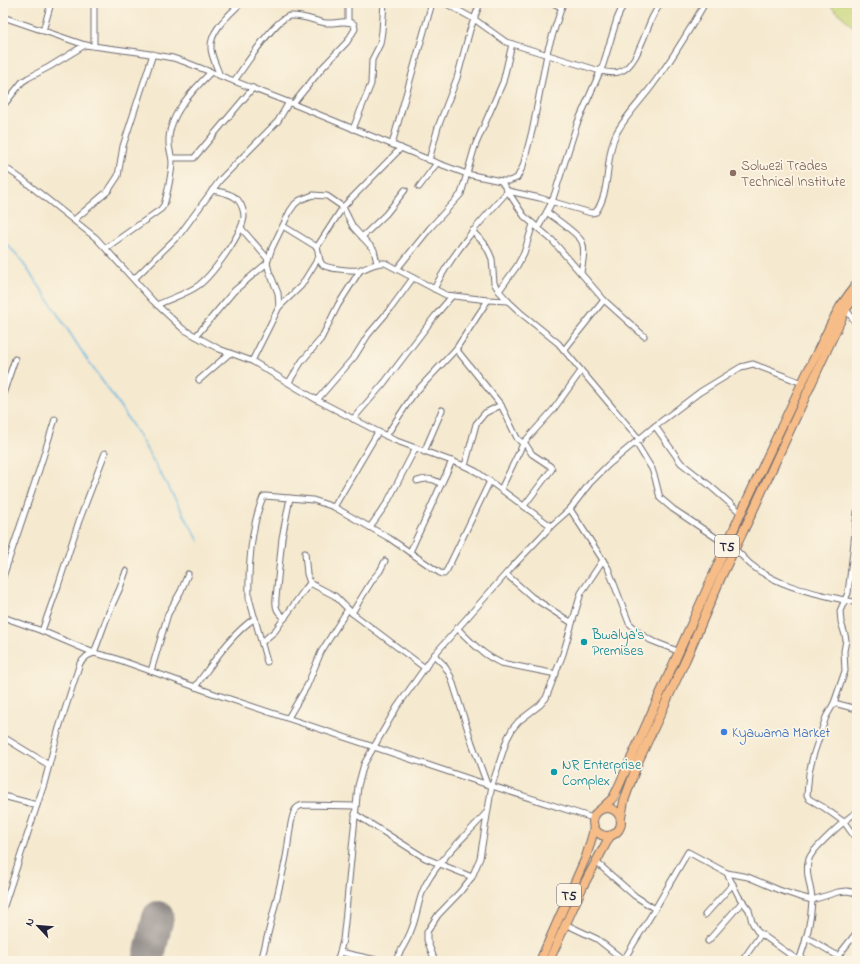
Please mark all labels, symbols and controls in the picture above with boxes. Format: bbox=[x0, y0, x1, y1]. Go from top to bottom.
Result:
place label: Solwezi Trades Technical Institute bbox=[741, 156, 846, 193]
marker: Solwezi Trades Technical Institute bbox=[728, 168, 738, 178]
road number: T5 bbox=[715, 535, 739, 557]
place label: Bwalya's Premises bbox=[591, 625, 644, 662]
marker: Bwalya's Premises bbox=[579, 637, 589, 647]
place label: Kyawama Market bbox=[732, 723, 831, 745]
marker: Kyawama Market bbox=[719, 727, 729, 737]
place label: NR Enterprise Complex bbox=[562, 755, 642, 792]
marker: NR Enterprise Complex bbox=[549, 767, 559, 777]
road number: T5 bbox=[557, 884, 581, 906]
north arrow bbox=[18, 906, 58, 946]
text: N bbox=[21, 915, 39, 929]

